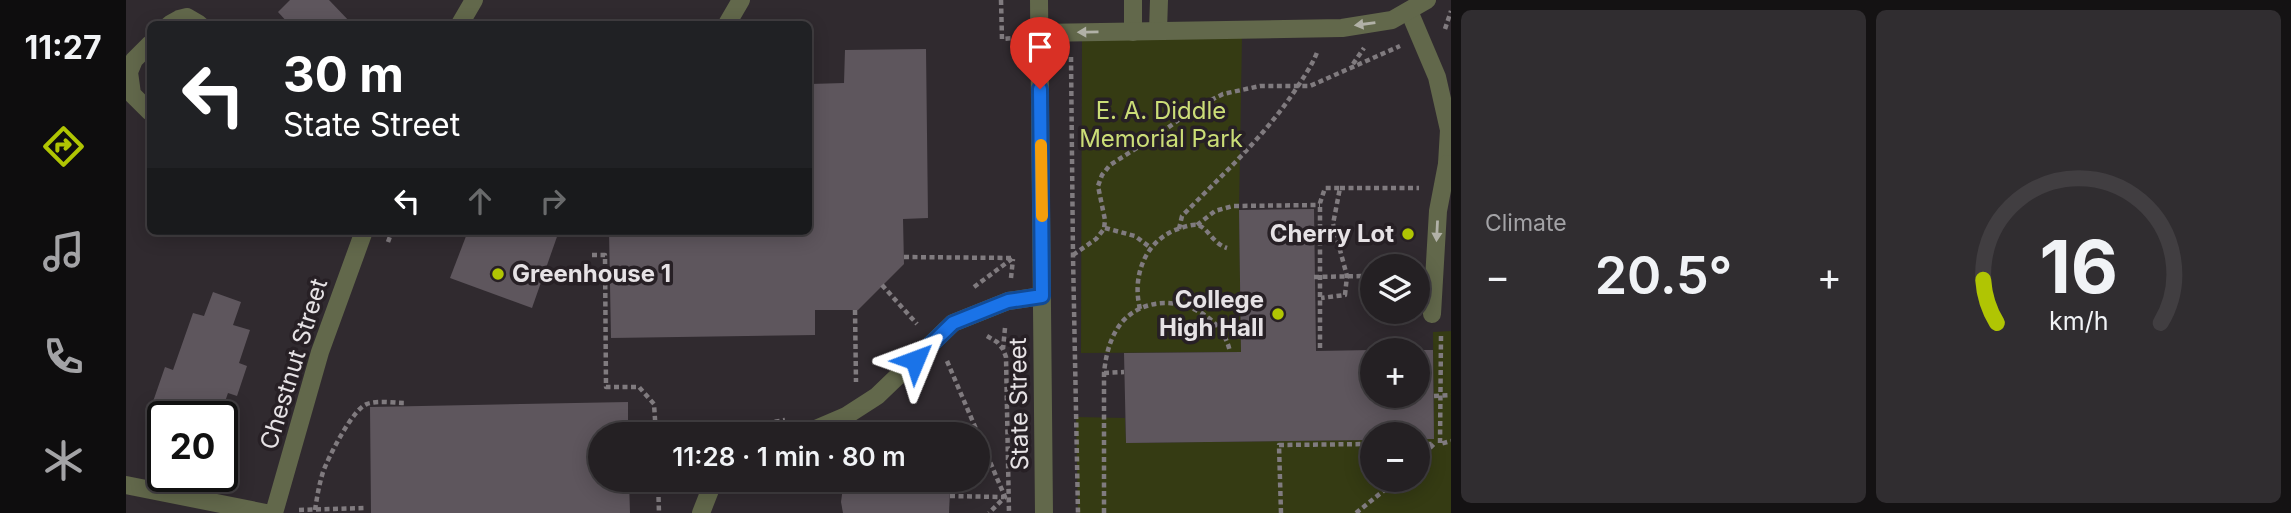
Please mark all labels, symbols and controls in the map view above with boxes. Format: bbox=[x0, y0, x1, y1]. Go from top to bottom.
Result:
pin bbox=[1010, 17, 1070, 89]
one-way arrow bbox=[1353, 19, 1375, 30]
one-way arrow bbox=[1077, 26, 1099, 38]
text: 11:27 bbox=[24, 28, 102, 67]
icon: arrive bbox=[1021, 28, 1059, 66]
text: 30 m bbox=[283, 45, 404, 104]
icon: left bbox=[168, 49, 259, 140]
park label: E. A. Diddle Memorial Park bbox=[1079, 96, 1243, 153]
text: State Street bbox=[283, 105, 460, 144]
icon: directions bbox=[39, 122, 88, 171]
icon: left bbox=[388, 182, 426, 220]
icon: ahead bbox=[461, 182, 499, 220]
icon: right bbox=[534, 182, 572, 220]
text: Climate bbox=[1485, 209, 1567, 237]
place label: Cherry Lot bbox=[1270, 219, 1394, 248]
one-way arrow bbox=[1432, 221, 1443, 243]
text: 16 bbox=[2039, 222, 2118, 311]
marker: Cherry Lot bbox=[1400, 226, 1416, 242]
icon: music bbox=[39, 227, 88, 276]
text: 20.5° bbox=[1595, 244, 1732, 307]
text: − bbox=[1485, 253, 1510, 299]
text: + bbox=[1817, 253, 1842, 299]
map controls bbox=[1360, 254, 1430, 492]
button: layers bbox=[1360, 254, 1430, 324]
place label: Greenhouse 1 bbox=[512, 259, 671, 288]
marker: Greenhouse 1 bbox=[490, 266, 506, 282]
street label: Chestnut Street bbox=[254, 275, 333, 453]
place label: College High Hall bbox=[1159, 285, 1264, 342]
text: km/h bbox=[2049, 305, 2108, 335]
marker: College High Hall bbox=[1270, 306, 1286, 322]
position arrow bbox=[878, 323, 952, 397]
icon: phone bbox=[39, 332, 88, 381]
street label: State Street bbox=[1003, 337, 1034, 471]
button: + bbox=[1360, 338, 1430, 408]
speed limit sign: 20 bbox=[147, 401, 238, 492]
button: − bbox=[1360, 422, 1430, 492]
icon: climate bbox=[39, 436, 88, 485]
text: 11:28 · 1 min · 80 m bbox=[672, 441, 906, 472]

